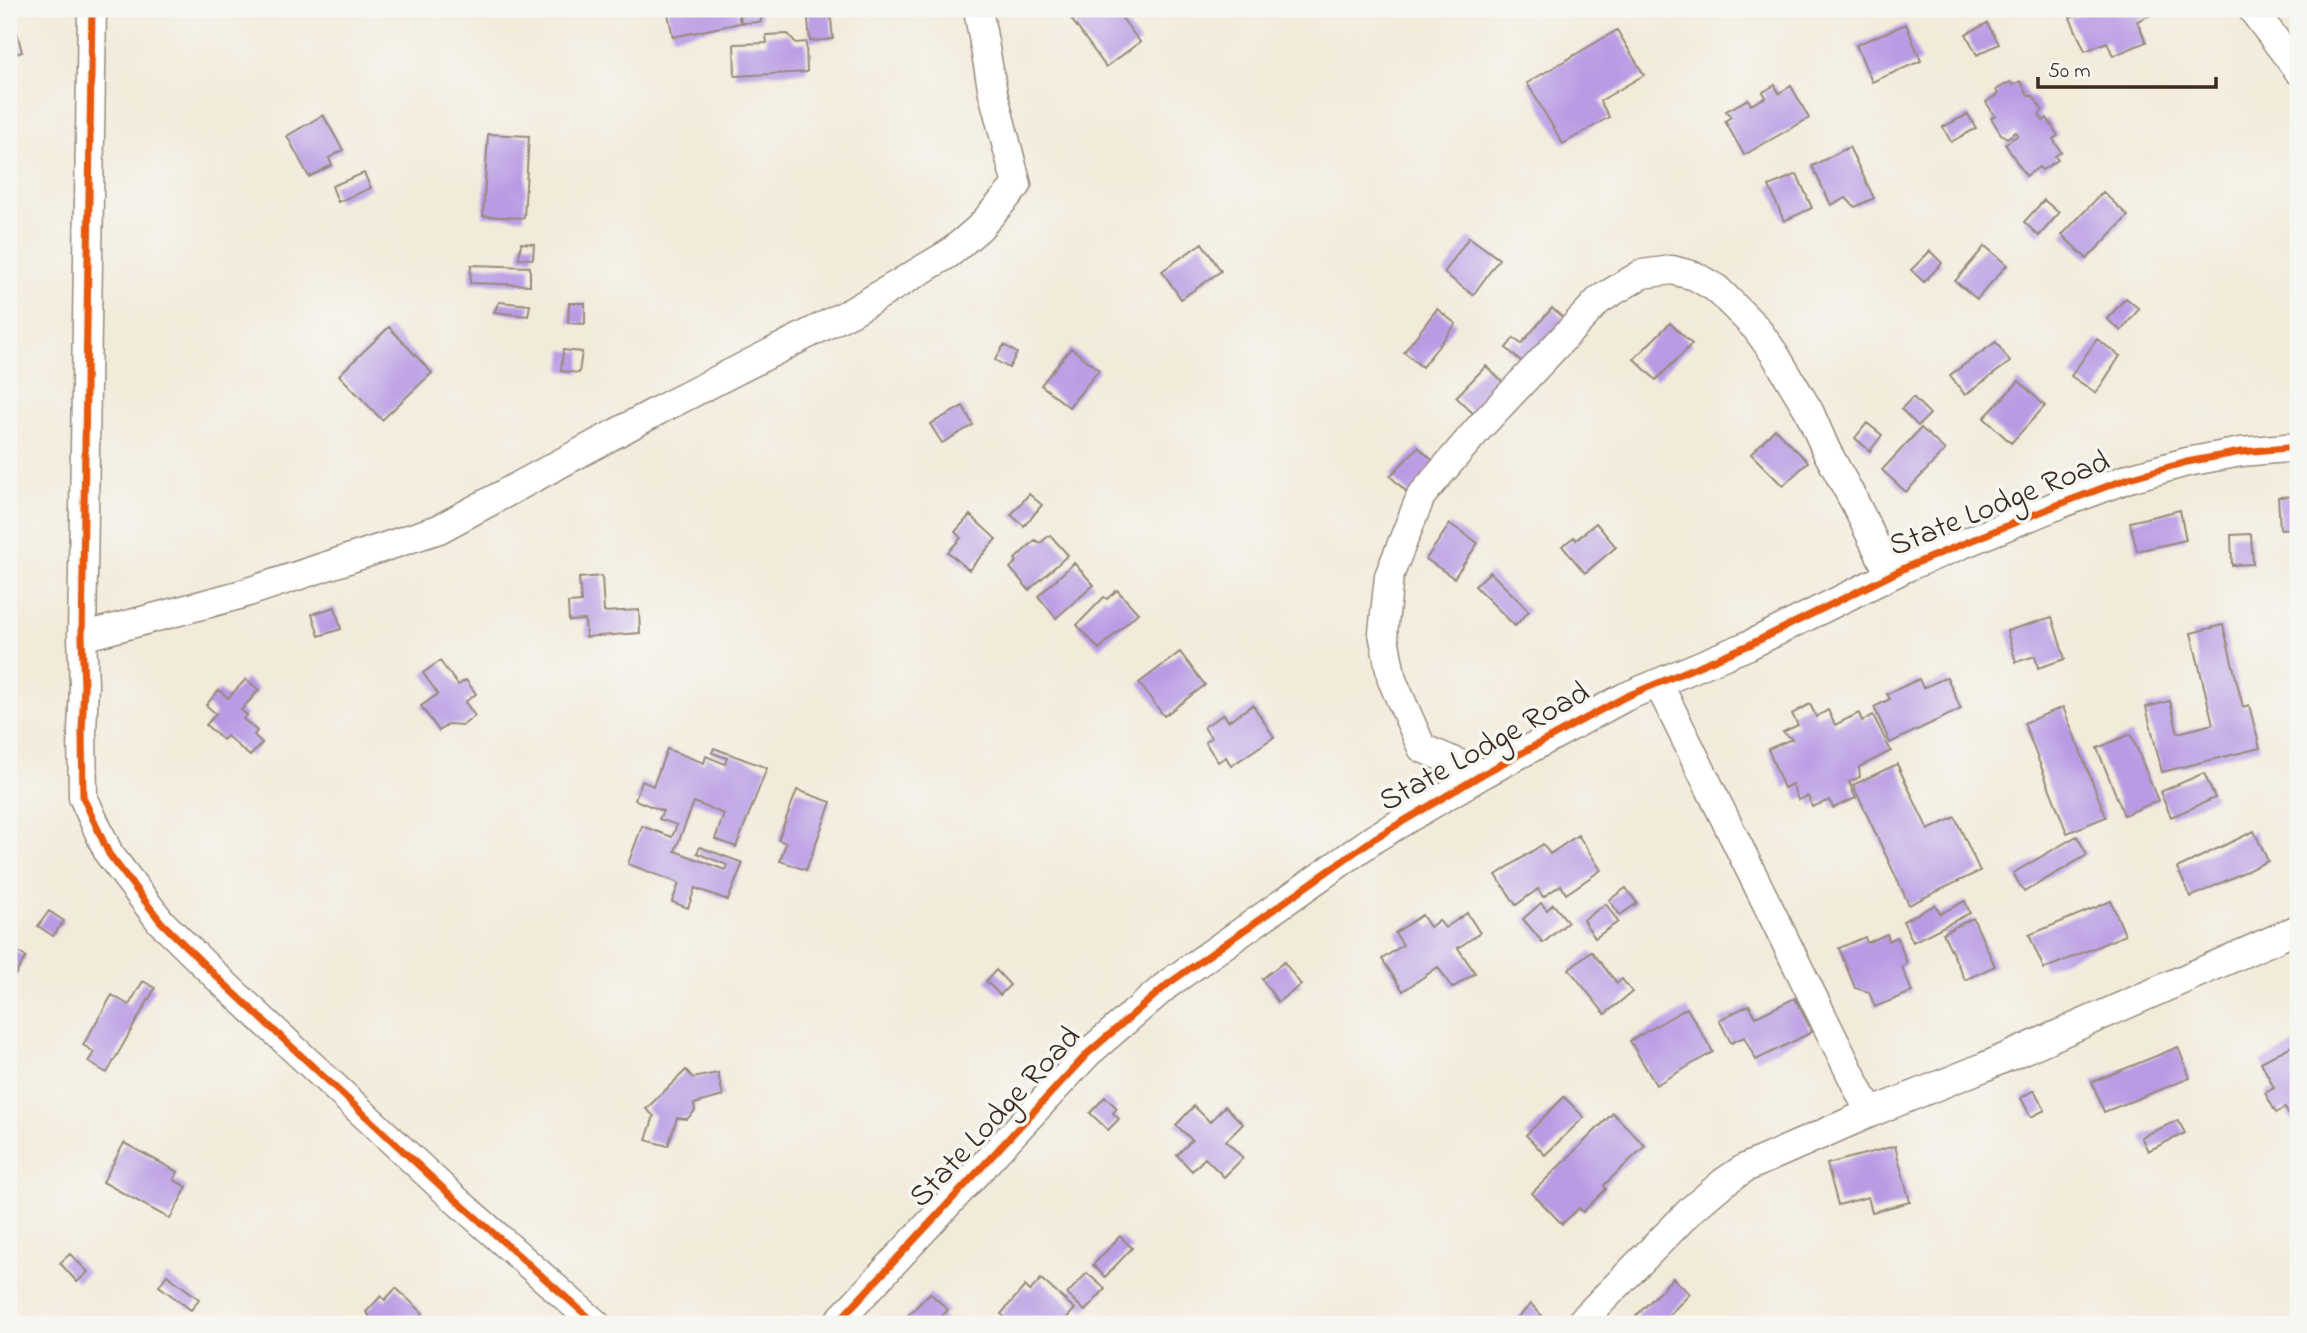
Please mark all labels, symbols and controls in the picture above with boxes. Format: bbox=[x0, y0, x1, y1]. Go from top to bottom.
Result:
scale bar bbox=[2038, 46, 2216, 90]
text: 50 m bbox=[2048, 57, 2091, 87]
street label: State Lodge Road bbox=[1882, 439, 2118, 571]
street label: State Lodge Road bbox=[1371, 671, 1599, 825]
street label: State Lodge Road bbox=[899, 1016, 1093, 1220]

